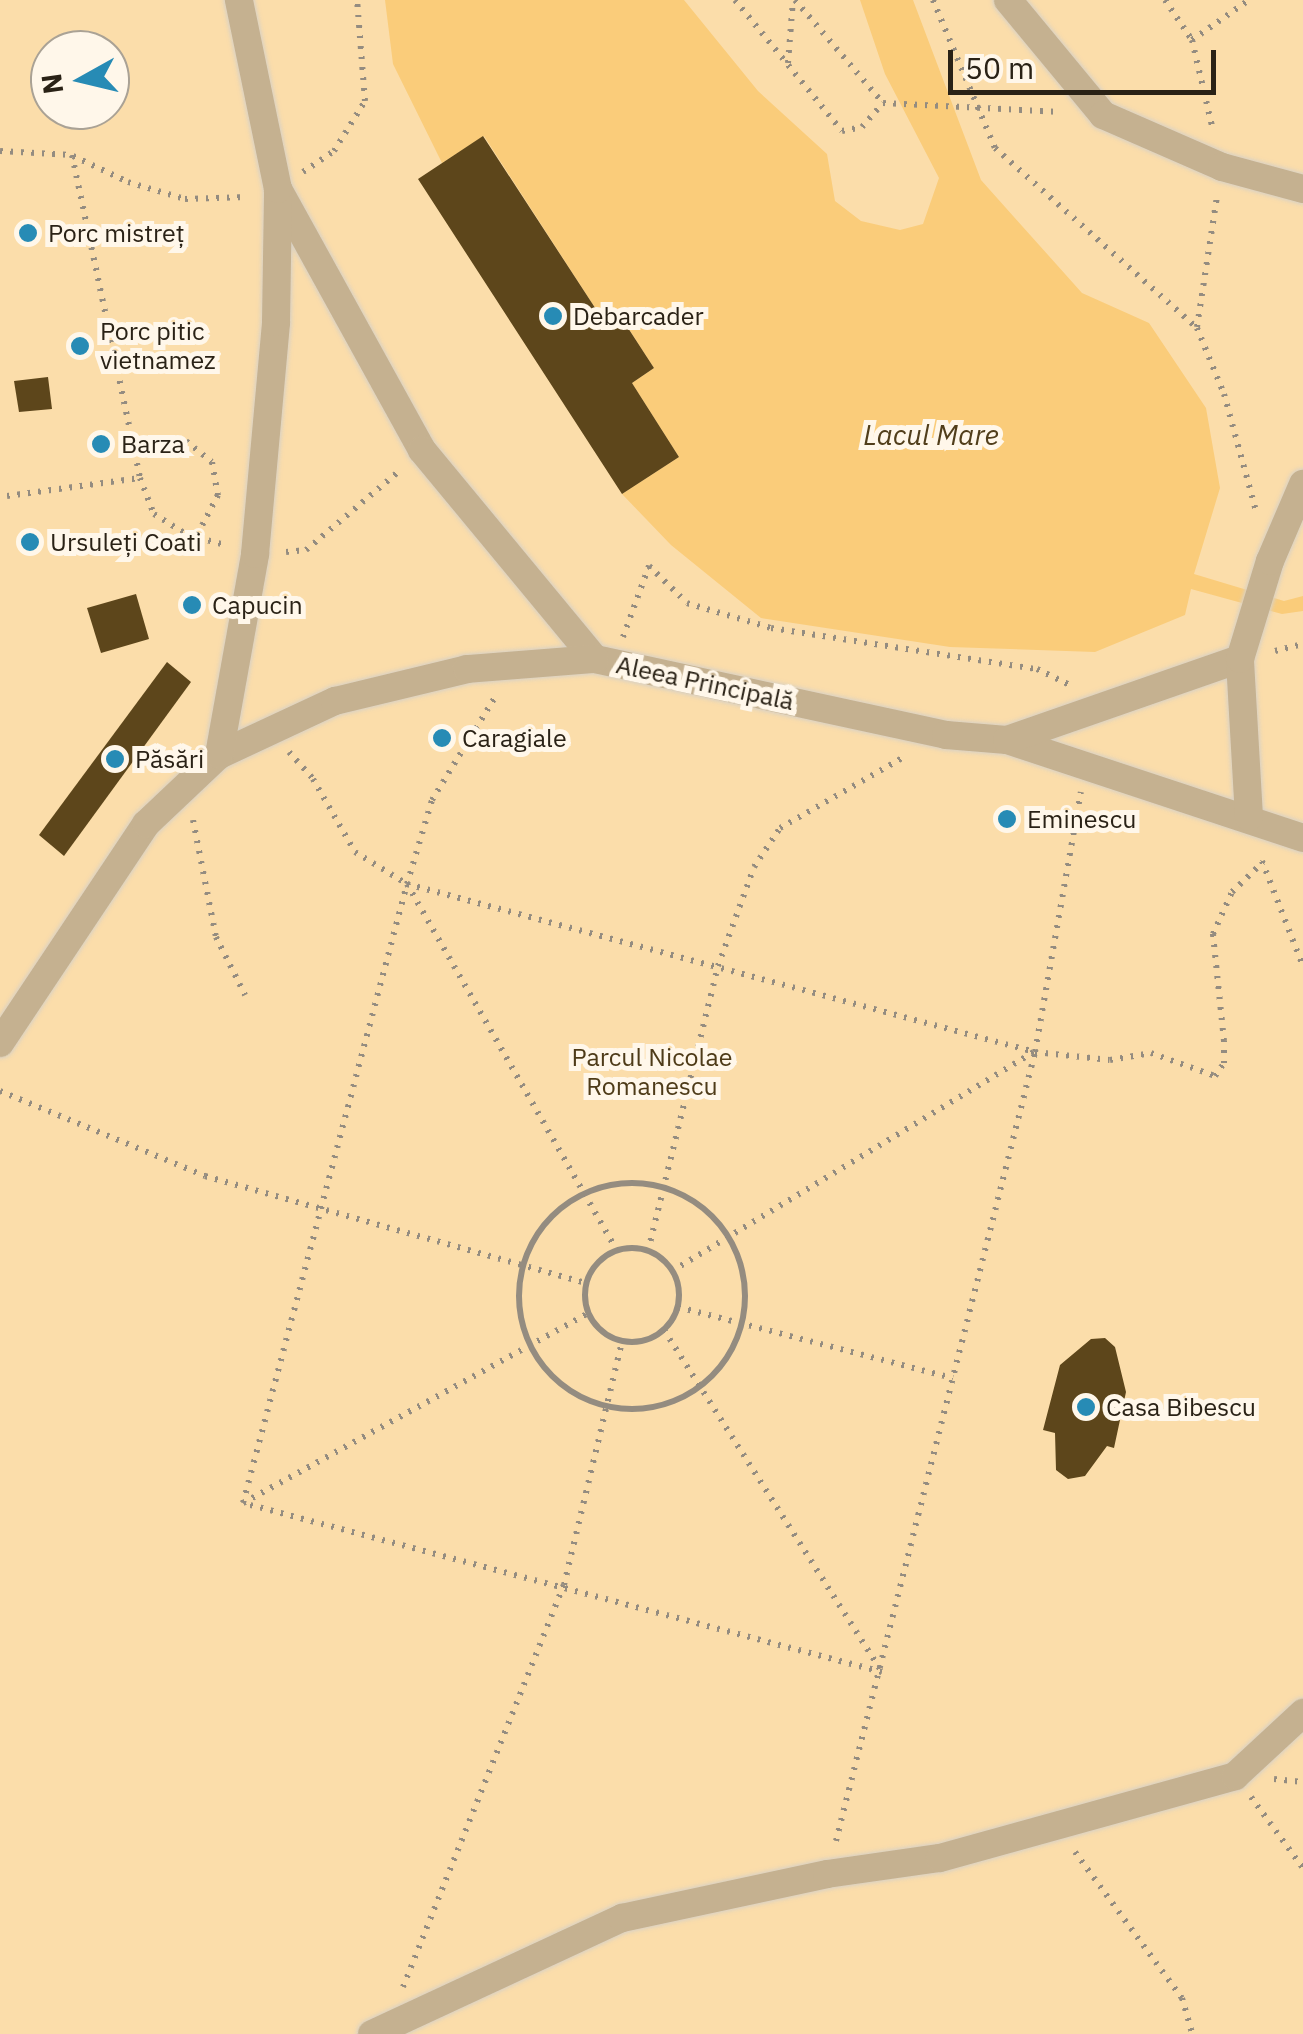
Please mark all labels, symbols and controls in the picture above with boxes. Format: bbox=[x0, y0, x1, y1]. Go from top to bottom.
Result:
north arrow bbox=[30, 30, 130, 130]
scale bar bbox=[953, 30, 1220, 92]
text: 50 m bbox=[965, 48, 1034, 87]
text: N bbox=[32, 71, 72, 97]
place label: Porc mistreț bbox=[48, 218, 185, 248]
marker: Porc mistreț bbox=[17, 222, 39, 244]
place label: Debarcader bbox=[573, 301, 704, 331]
marker: Debarcader bbox=[542, 305, 564, 327]
place label: Porc pitic vietnamez bbox=[100, 317, 216, 376]
marker: Porc pitic vietnamez bbox=[69, 335, 91, 357]
water label: Lacul Mare bbox=[863, 418, 999, 452]
place label: Barza bbox=[121, 429, 185, 459]
marker: Barza bbox=[90, 433, 112, 455]
place label: Ursuleți Coati bbox=[50, 527, 202, 557]
marker: Ursuleți Coati bbox=[19, 531, 41, 553]
place label: Capucin bbox=[212, 590, 303, 620]
marker: Capucin bbox=[181, 594, 203, 616]
street label: Aleea Principală bbox=[613, 650, 797, 716]
place label: Caragiale bbox=[462, 723, 567, 753]
marker: Caragiale bbox=[431, 727, 453, 749]
place label: Păsări bbox=[135, 744, 204, 774]
marker: Păsări bbox=[104, 748, 126, 770]
place label: Eminescu bbox=[1027, 804, 1137, 834]
marker: Eminescu bbox=[996, 808, 1018, 830]
park label: Parcul Nicolae Romanescu bbox=[572, 1043, 732, 1102]
place label: Casa Bibescu bbox=[1106, 1392, 1256, 1422]
marker: Casa Bibescu bbox=[1075, 1396, 1097, 1418]

